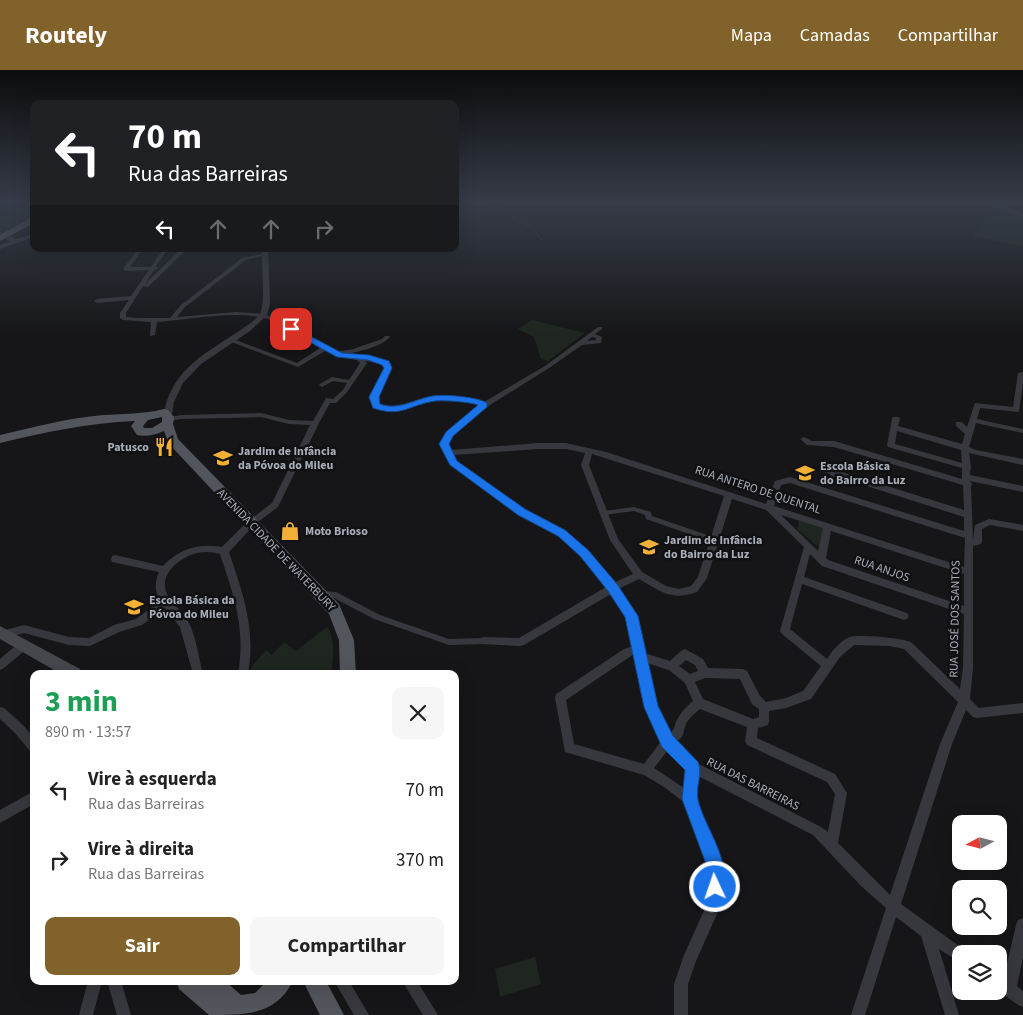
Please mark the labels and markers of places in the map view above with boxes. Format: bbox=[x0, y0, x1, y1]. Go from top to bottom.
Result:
pin bbox=[270, 308, 312, 350]
restaurant icon: Patusco bbox=[153, 436, 175, 458]
place label: Patusco bbox=[107, 439, 149, 456]
place label: Jardim de Infância da Póvoa do Mileu bbox=[238, 443, 336, 474]
school or university icon: Jardim de Infância da Póvoa do Mileu bbox=[212, 447, 234, 469]
place label: Escola Básica do Bairro da Luz bbox=[820, 458, 906, 489]
school or university icon: Escola Básica do Bairro da Luz bbox=[794, 462, 816, 484]
shop icon: Moto Brioso bbox=[279, 520, 301, 542]
place label: Moto Brioso bbox=[305, 523, 368, 540]
place label: Jardim de Infância do Bairro da Luz bbox=[664, 532, 762, 563]
school or university icon: Jardim de Infância do Bairro da Luz bbox=[638, 536, 660, 558]
place label: Escola Básica da Póvoa do Mileu bbox=[149, 592, 235, 623]
school or university icon: Escola Básica da Póvoa do Mileu bbox=[123, 596, 145, 618]

